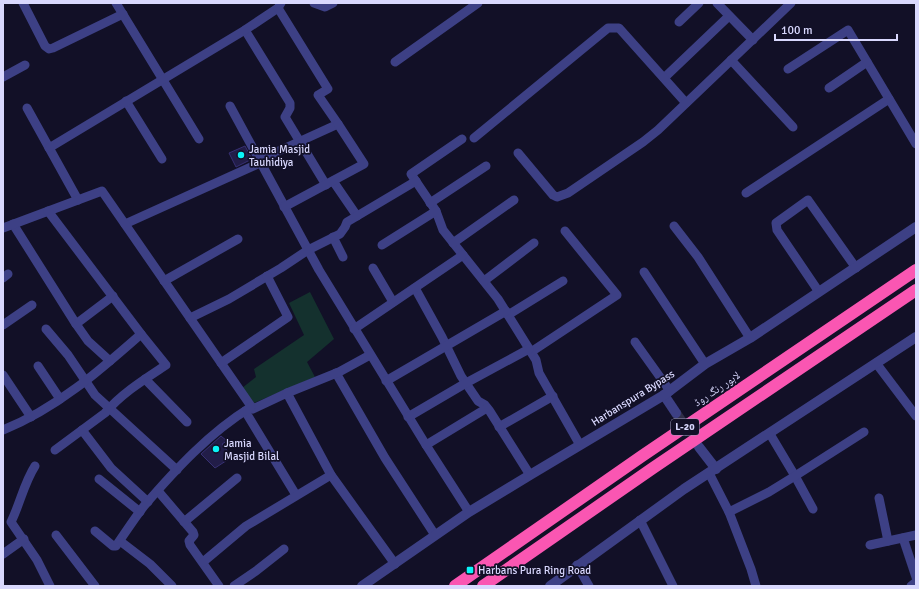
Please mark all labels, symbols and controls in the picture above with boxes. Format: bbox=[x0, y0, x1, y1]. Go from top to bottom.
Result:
scale bar bbox=[775, 16, 897, 42]
text: 100 m bbox=[781, 23, 813, 38]
place label: Jamia Masjid Tauhidiya bbox=[249, 143, 310, 169]
marker: Jamia Masjid Tauhidiya bbox=[236, 150, 246, 160]
street label: Harbanspura Bypass bbox=[589, 367, 677, 429]
street label: لاہور رنگ روڈ bbox=[692, 369, 743, 409]
road number: L-20 bbox=[671, 419, 699, 435]
place label: Jamia Masjid Bilal bbox=[224, 437, 279, 463]
marker: Jamia Masjid Bilal bbox=[211, 444, 221, 454]
place label: Harbans Pura Ring Road bbox=[478, 564, 591, 577]
marker: Harbans Pura Ring Road bbox=[465, 565, 475, 575]

